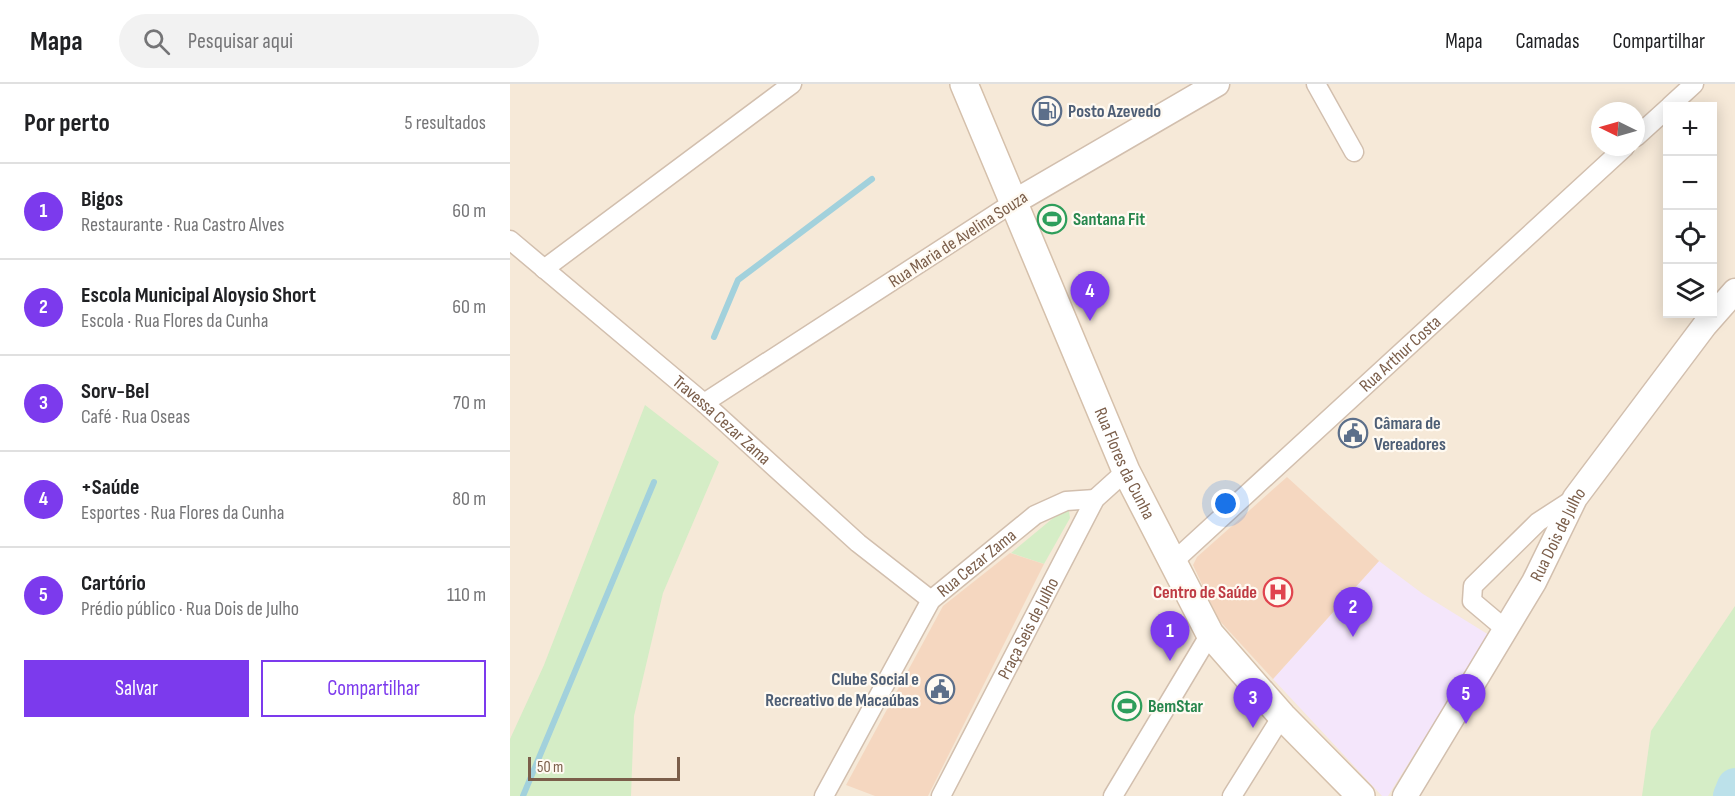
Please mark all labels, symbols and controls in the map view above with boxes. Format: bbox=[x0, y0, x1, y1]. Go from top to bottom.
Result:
search box bbox=[119, 14, 539, 68]
text: Mapa bbox=[30, 25, 83, 58]
icon: search bbox=[140, 25, 173, 58]
text: Pesquisar aqui bbox=[188, 28, 293, 55]
text: Mapa bbox=[1445, 29, 1483, 54]
text: Camadas bbox=[1516, 29, 1579, 54]
text: Compartilhar bbox=[1612, 29, 1705, 54]
fuel station icon: Posto Azevedo bbox=[1031, 95, 1063, 127]
place label: Posto Azevedo bbox=[1068, 101, 1161, 122]
north arrow bbox=[1591, 102, 1645, 156]
map controls bbox=[1663, 102, 1717, 318]
button: + bbox=[1663, 102, 1717, 156]
text: Por perto bbox=[24, 108, 110, 139]
text: 5 resultados bbox=[405, 111, 486, 135]
button: − bbox=[1663, 156, 1717, 210]
text: Bigos bbox=[81, 186, 123, 213]
street label: Rua Maria de Avelina Souza bbox=[885, 187, 1032, 292]
text: 1 bbox=[40, 199, 47, 223]
text: 60 m bbox=[452, 199, 486, 223]
sports icon: Santana Fit bbox=[1036, 203, 1068, 235]
place label: Santana Fit bbox=[1073, 209, 1145, 230]
button: locate bbox=[1663, 210, 1717, 264]
text: Restaurante · Rua Castro Alves bbox=[81, 213, 284, 237]
button: layers bbox=[1663, 264, 1717, 318]
pin: 4 bbox=[1070, 272, 1110, 321]
text: Escola Municipal Aloysio Short bbox=[81, 282, 316, 309]
text: 2 bbox=[39, 295, 48, 319]
text: 60 m bbox=[452, 295, 486, 319]
text: Escola · Rua Flores da Cunha bbox=[81, 309, 268, 333]
street label: Rua Arthur Costa bbox=[1355, 312, 1445, 397]
street label: Travessa Cezar Zama bbox=[668, 371, 775, 470]
text: Sorv-Bel bbox=[81, 378, 149, 405]
text: 3 bbox=[39, 391, 48, 415]
text: 70 m bbox=[453, 391, 486, 415]
street label: Rua Flores da Cunha bbox=[1090, 404, 1159, 523]
text: Café · Rua Oseas bbox=[81, 405, 190, 429]
place label: Câmara de Vereadores bbox=[1374, 413, 1446, 455]
public building icon: Câmara de Vereadores bbox=[1337, 417, 1369, 449]
text: +Saúde bbox=[81, 474, 139, 501]
street label: Rua Dois de Julho bbox=[1526, 483, 1590, 585]
text: 4 bbox=[39, 487, 48, 511]
text: 80 m bbox=[452, 487, 486, 511]
your location bbox=[1211, 489, 1240, 518]
text: Esportes · Rua Flores da Cunha bbox=[81, 501, 284, 525]
street label: Rua Cezar Zama bbox=[933, 525, 1020, 602]
text: Cartório bbox=[81, 570, 146, 597]
street label: Praça Seis de Julho bbox=[993, 574, 1063, 683]
hospital icon: Centro de Saúde bbox=[1262, 576, 1294, 608]
place label: Centro de Saúde bbox=[1153, 582, 1257, 603]
text: 5 bbox=[39, 583, 48, 607]
text: 110 m bbox=[447, 583, 486, 607]
pin: 2 bbox=[1334, 588, 1372, 637]
text: Prédio público · Rua Dois de Julho bbox=[81, 597, 299, 621]
pin: 1 bbox=[1150, 612, 1190, 661]
button: Salvar bbox=[24, 660, 249, 717]
button: Compartilhar bbox=[261, 660, 486, 717]
place label: Clube Social e Recreativo de Macaúbas bbox=[765, 669, 919, 711]
public building icon: Clube Social e Recreativo de Macaúbas bbox=[924, 673, 956, 705]
pin: 5 bbox=[1446, 674, 1486, 724]
pin: 3 bbox=[1234, 678, 1272, 728]
sports icon: BemStar bbox=[1111, 690, 1143, 722]
place label: BemStar bbox=[1148, 696, 1204, 717]
scale bar bbox=[528, 754, 680, 782]
text: 50 m bbox=[537, 758, 563, 777]

